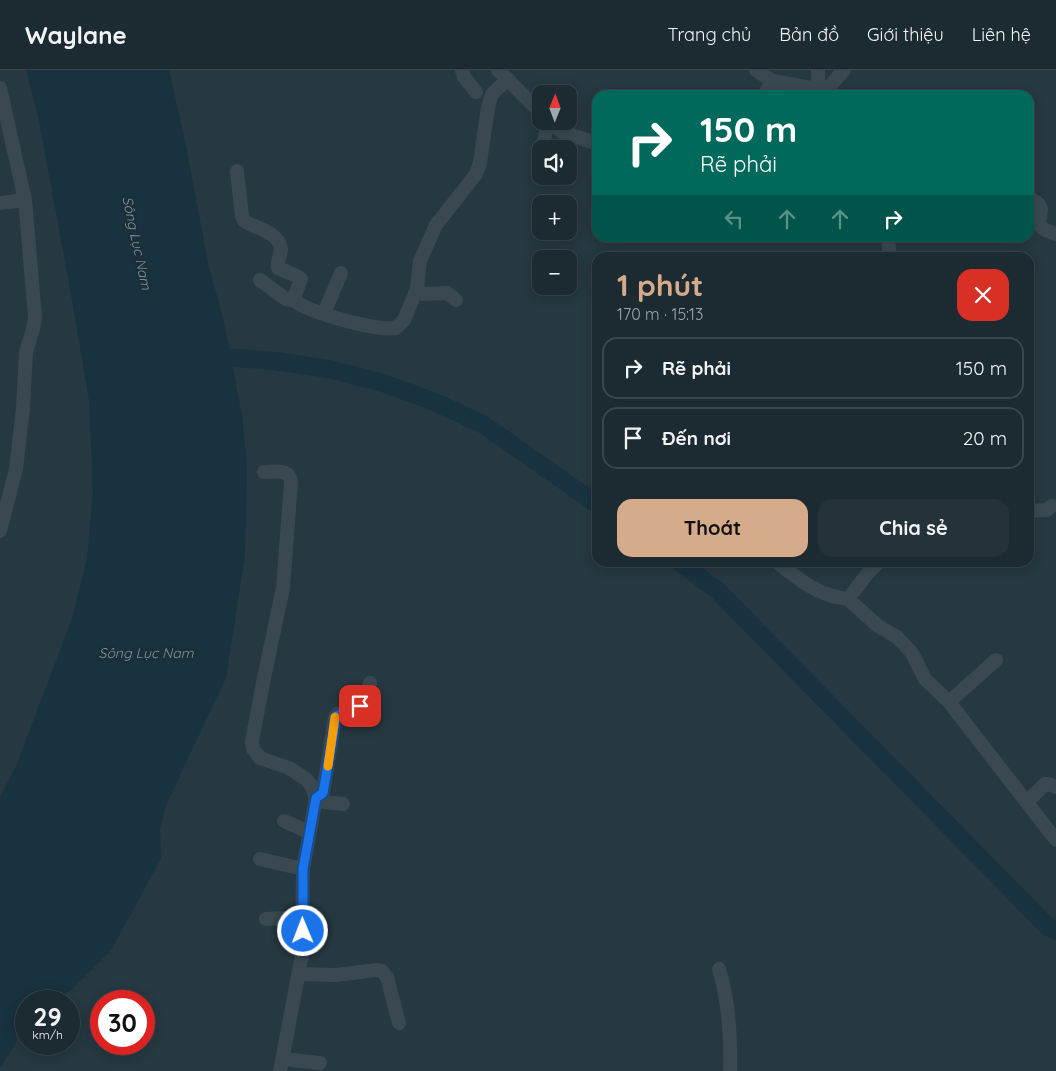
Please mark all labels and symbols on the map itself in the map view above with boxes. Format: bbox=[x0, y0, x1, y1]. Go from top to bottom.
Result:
north arrow bbox=[532, 85, 578, 130]
water label: Sông Lục Nam bbox=[118, 195, 156, 292]
water label: Sông Lục Nam bbox=[99, 644, 194, 662]
pin bbox=[339, 685, 381, 727]
position arrow bbox=[276, 904, 328, 956]
speed limit sign: 30 bbox=[90, 990, 155, 1055]

